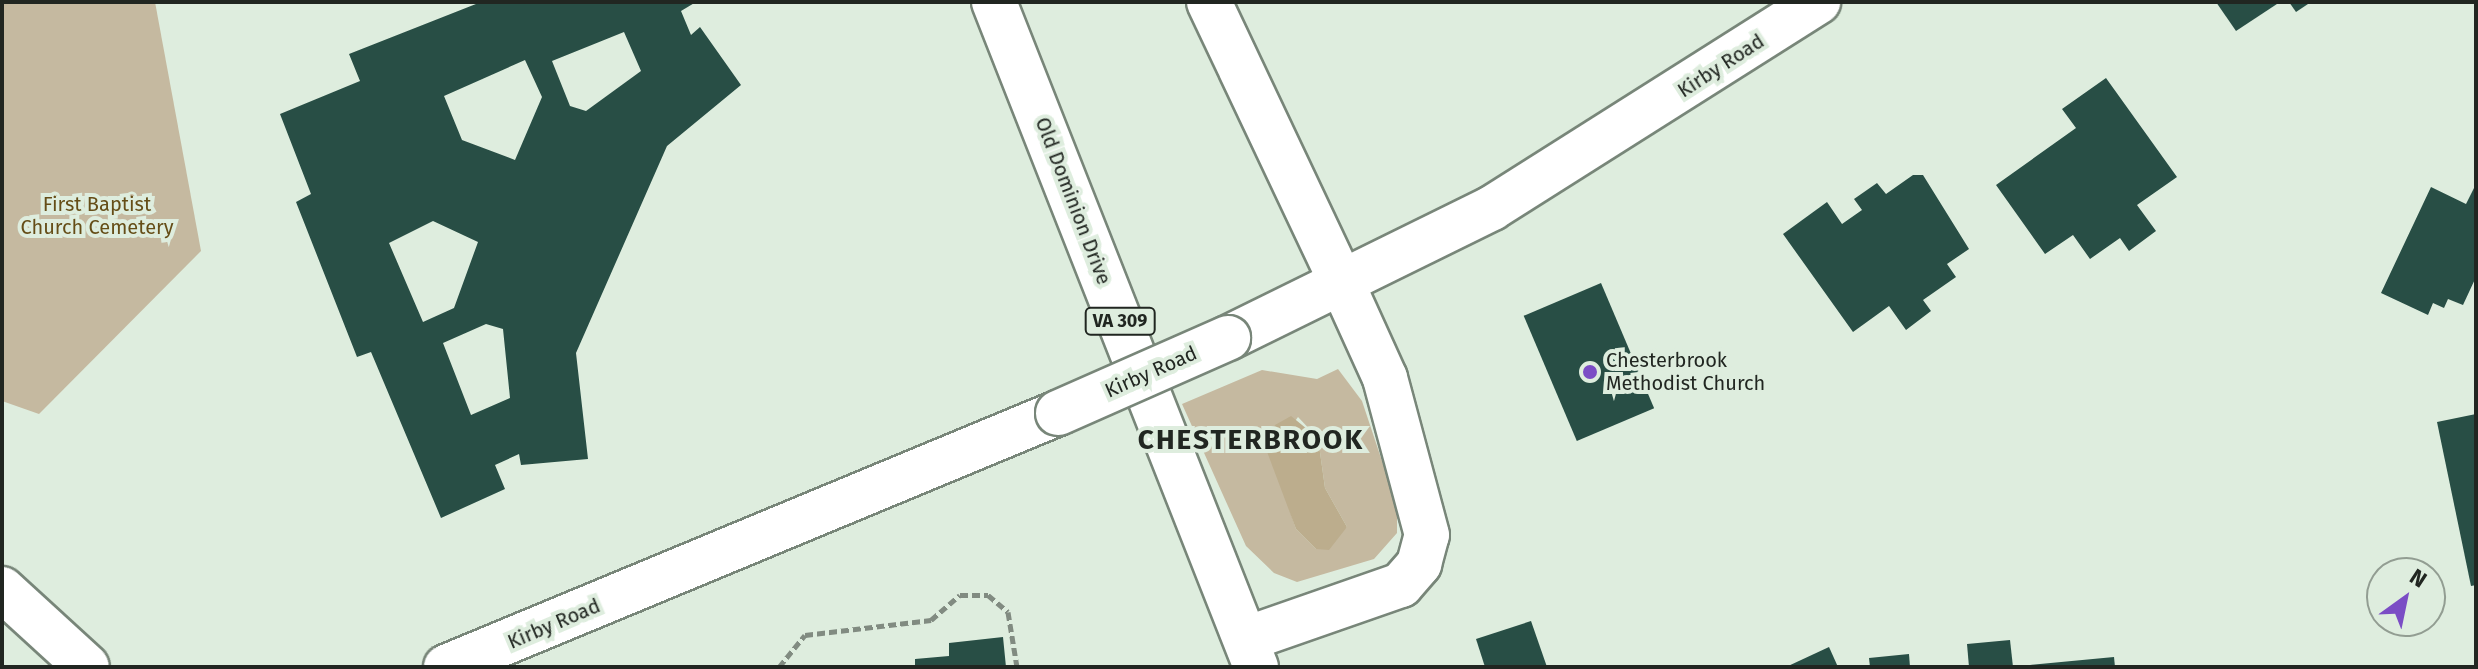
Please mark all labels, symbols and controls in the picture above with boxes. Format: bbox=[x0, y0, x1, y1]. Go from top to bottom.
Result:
street label: Kirby Road bbox=[1673, 29, 1769, 103]
street label: Old Dominion Drive bbox=[1030, 114, 1116, 288]
park label: First Baptist Church Cemetery bbox=[20, 193, 174, 240]
road number: VA 309 bbox=[1084, 307, 1156, 335]
street label: Kirby Road bbox=[1101, 341, 1201, 403]
place label: Chesterbrook Methodist Church bbox=[1606, 348, 1765, 395]
marker: Chesterbrook Methodist Church bbox=[1581, 363, 1599, 381]
district label: CHESTERBROOK bbox=[1138, 423, 1364, 457]
north arrow bbox=[2366, 557, 2446, 637]
text: N bbox=[2405, 563, 2432, 593]
street label: Kirby Road bbox=[504, 594, 604, 654]

